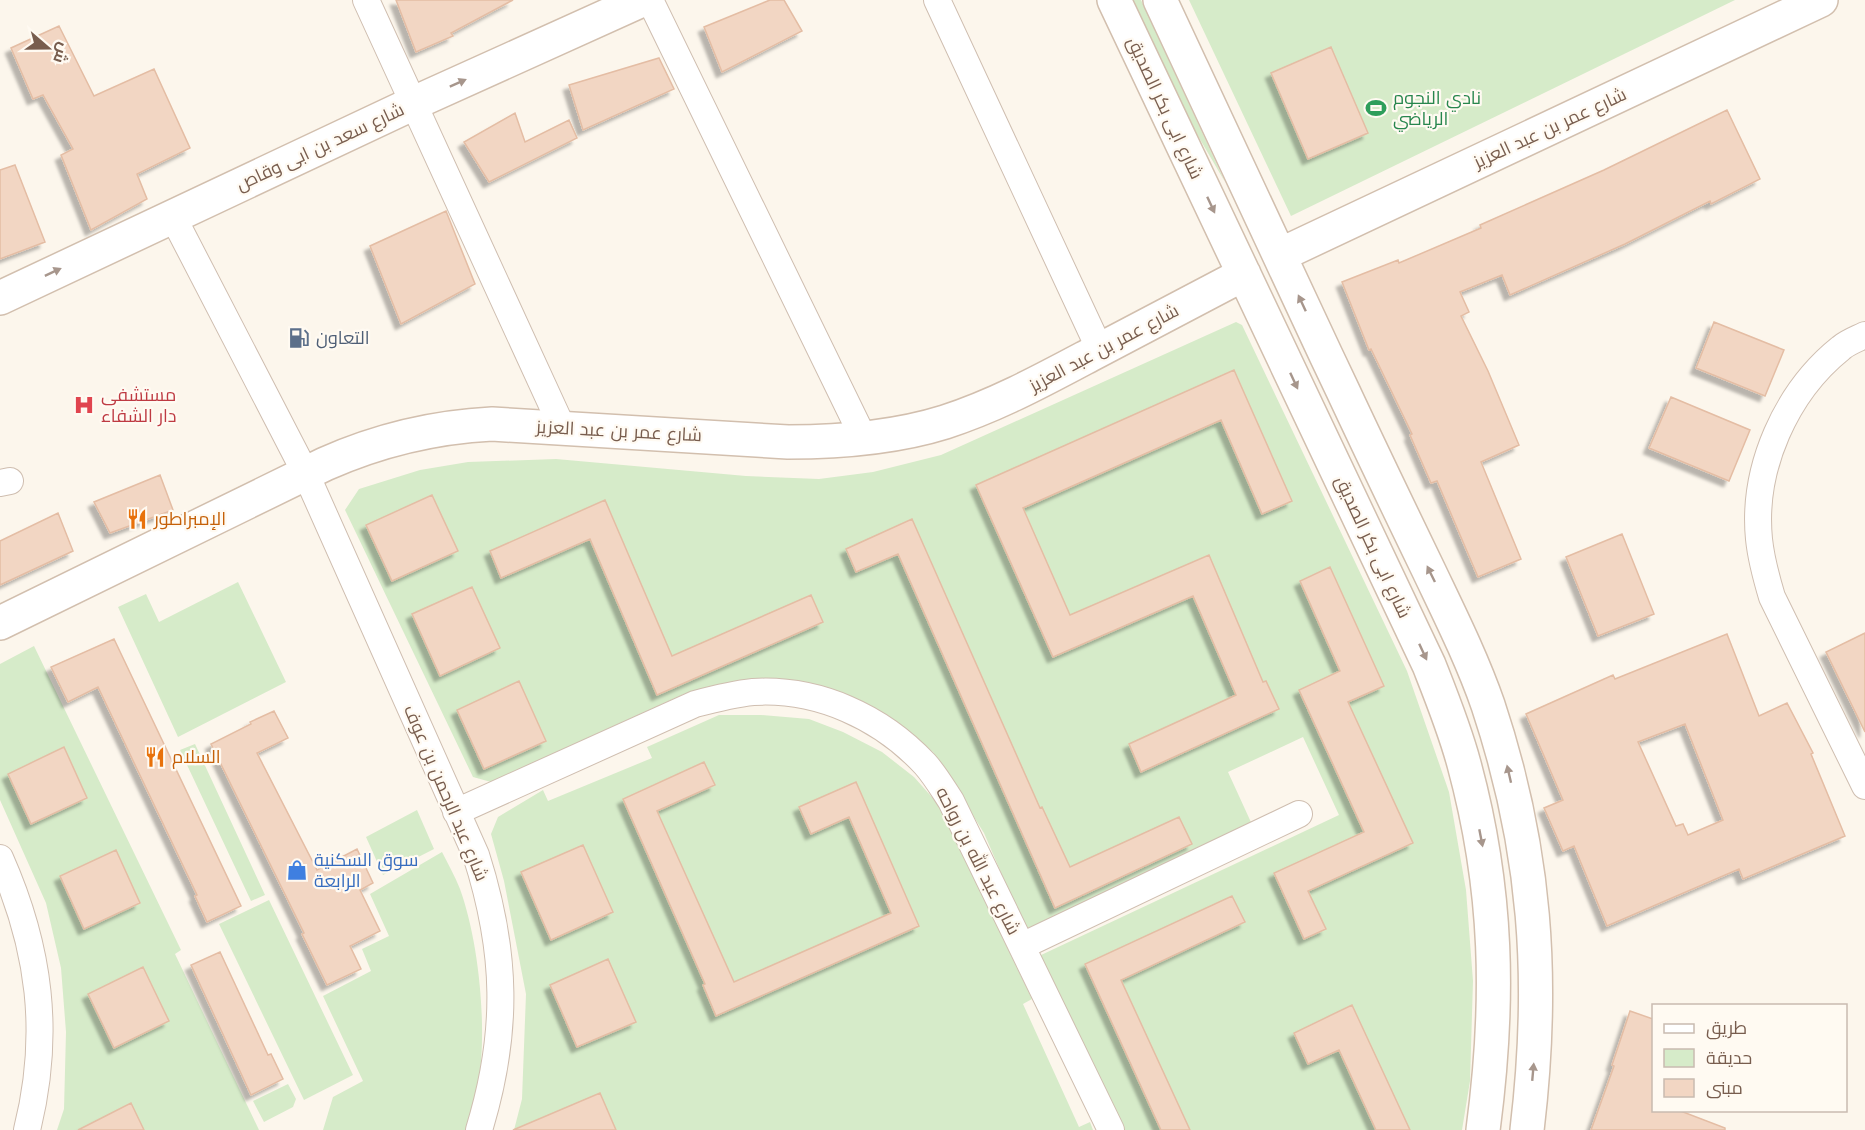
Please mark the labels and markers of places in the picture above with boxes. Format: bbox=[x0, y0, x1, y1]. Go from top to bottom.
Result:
place label: نادي النجوم الرياضي bbox=[1393, 85, 1481, 132]
sports icon: نادي النجوم الرياضي bbox=[1364, 96, 1388, 120]
place label: التعاون bbox=[316, 325, 370, 351]
fuel station icon: التعاون bbox=[287, 326, 311, 350]
place label: مستشفى دار الشفاء bbox=[101, 382, 177, 429]
hospital icon: مستشفى دار الشفاء bbox=[72, 393, 96, 417]
place label: الإمبراطور bbox=[153, 506, 226, 532]
restaurant icon: الإمبراطور bbox=[125, 507, 149, 531]
place label: السلام bbox=[172, 744, 221, 770]
restaurant icon: السلام bbox=[143, 745, 167, 769]
place label: سوق السكنية الرابعة bbox=[314, 847, 418, 894]
shop icon: سوق السكنية الرابعة bbox=[285, 858, 309, 882]

